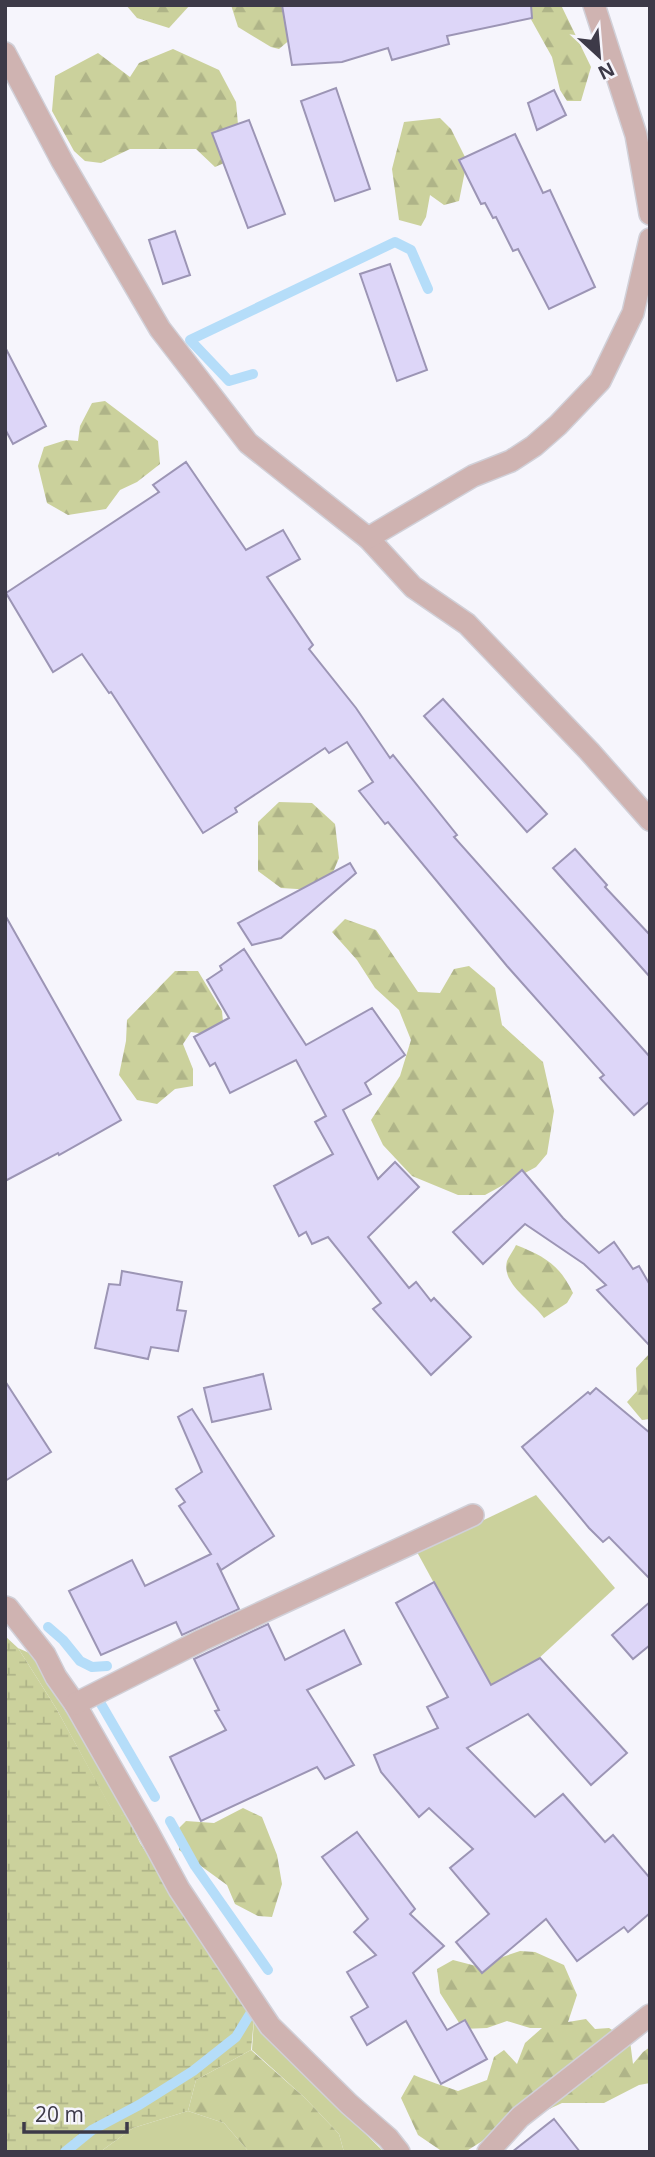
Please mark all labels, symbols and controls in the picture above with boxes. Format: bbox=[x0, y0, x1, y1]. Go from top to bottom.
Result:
north arrow bbox=[564, 21, 634, 91]
text: N bbox=[594, 56, 619, 86]
scale bar bbox=[24, 2090, 128, 2134]
text: 20 m bbox=[35, 2100, 84, 2128]

